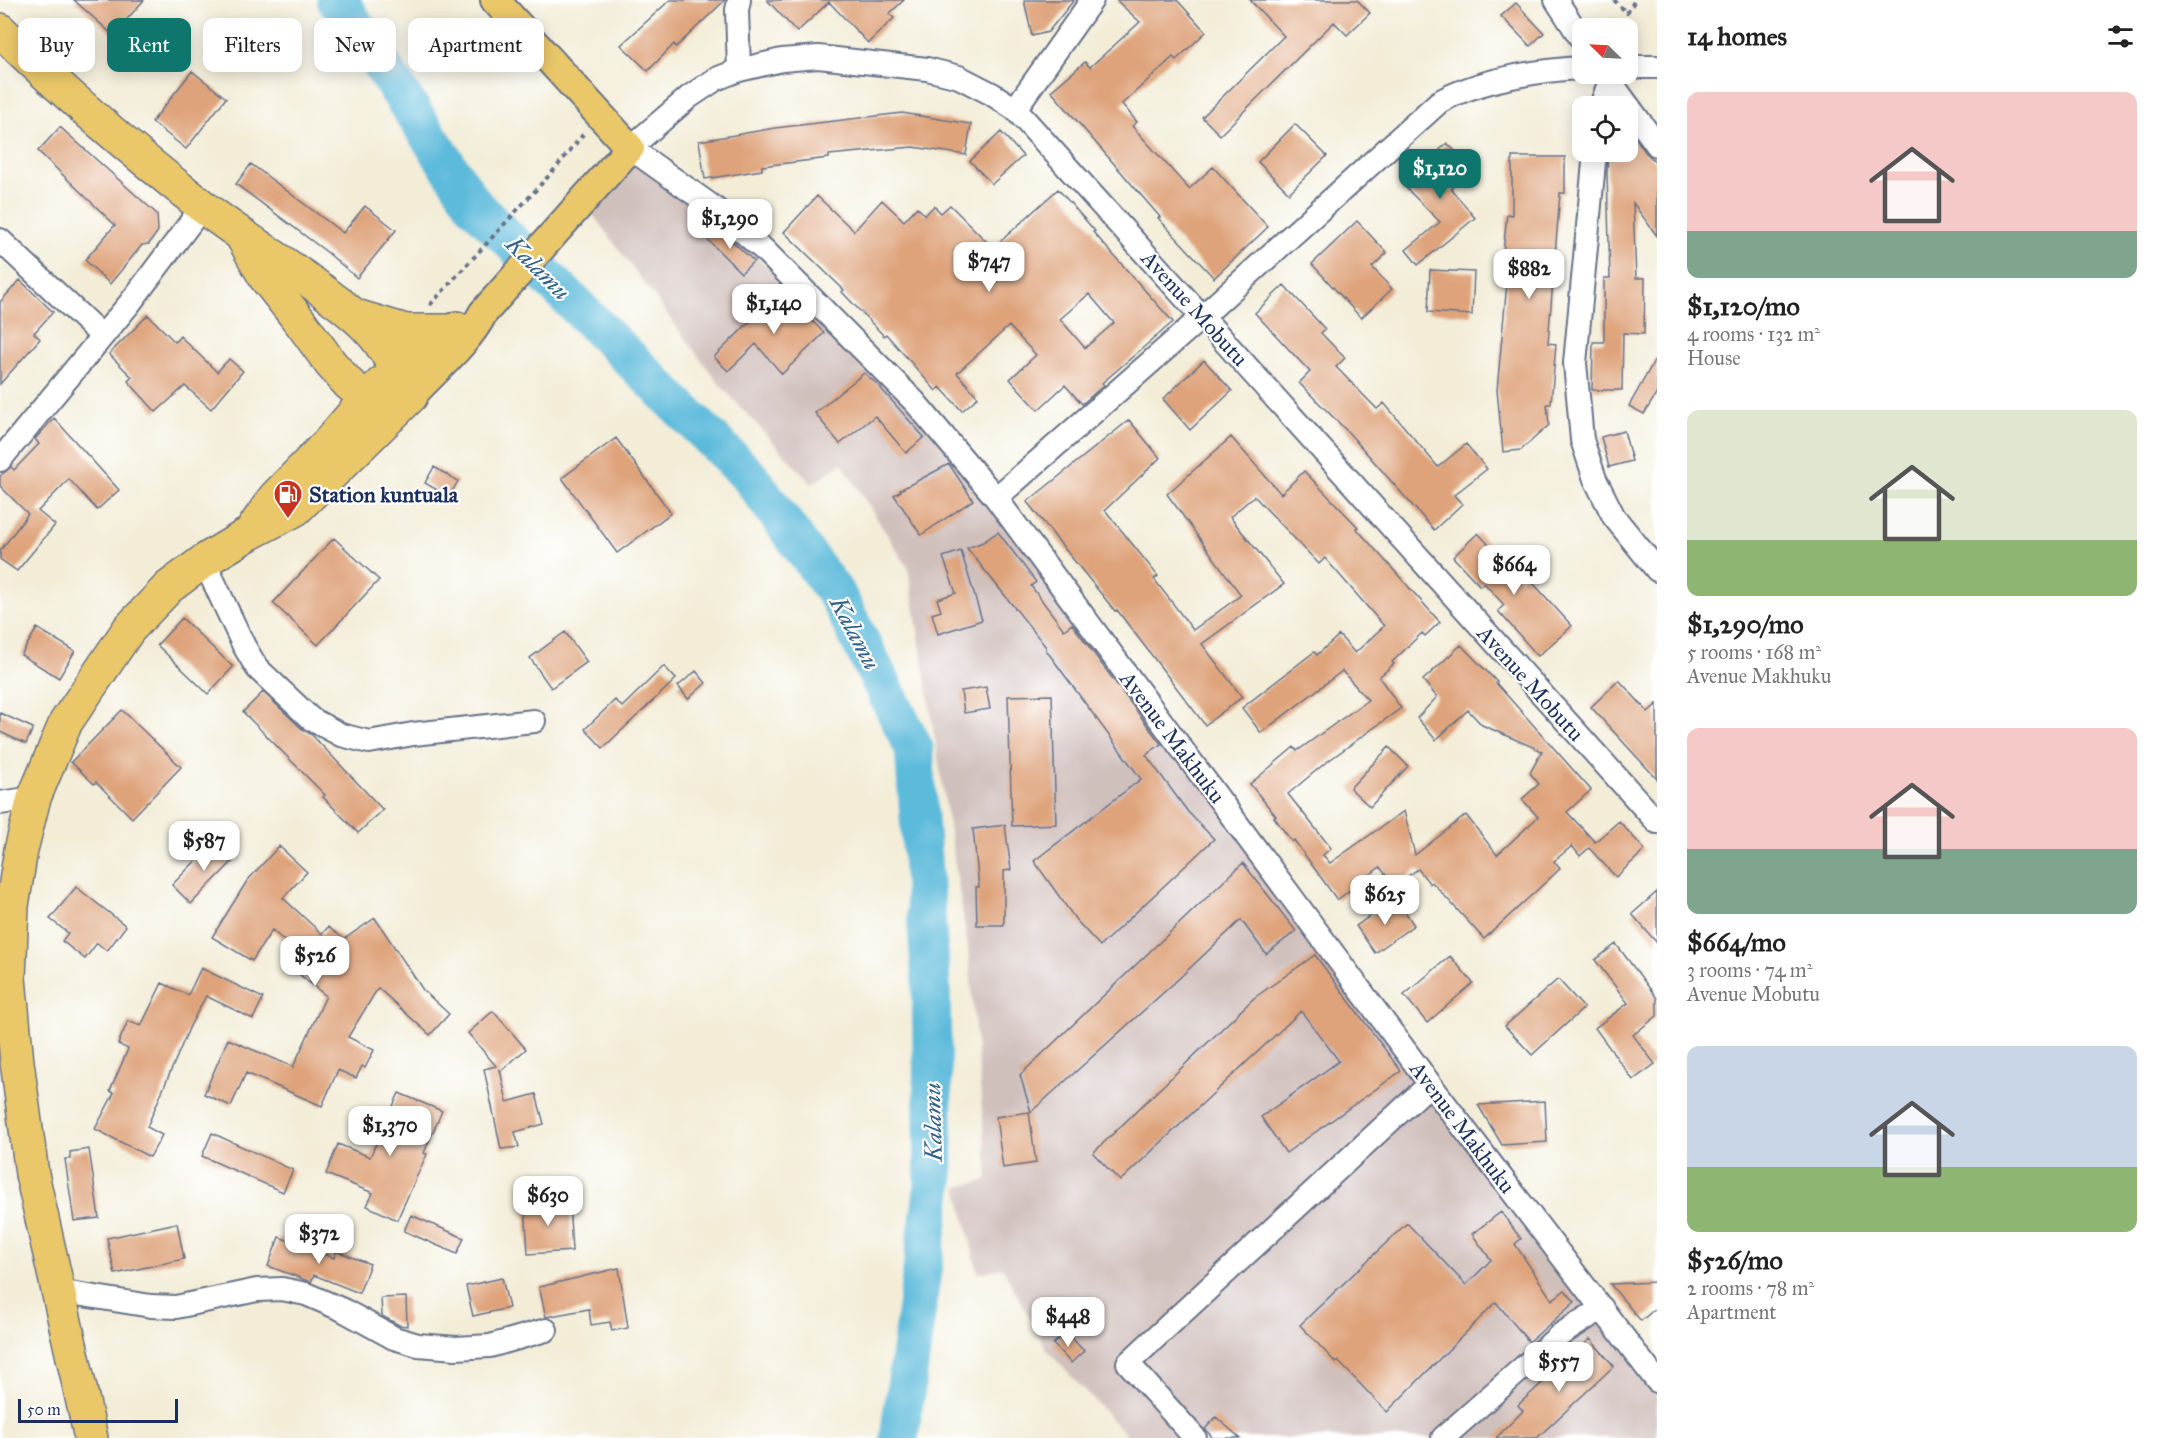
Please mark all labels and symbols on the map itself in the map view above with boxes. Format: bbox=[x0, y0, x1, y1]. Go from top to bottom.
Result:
north arrow bbox=[1572, 18, 1638, 84]
pin: $1,120 bbox=[1391, 149, 1489, 200]
pin: $1,290 bbox=[681, 199, 779, 250]
water label: Kalamu bbox=[499, 229, 577, 307]
pin: $747 bbox=[953, 242, 1025, 293]
street label: Avenue Mobutu bbox=[1135, 244, 1254, 372]
pin: $882 bbox=[1493, 249, 1565, 300]
pin: $1,140 bbox=[725, 284, 823, 335]
fuel station icon: Station kuntuala bbox=[272, 478, 304, 520]
place label: Station kuntuala bbox=[309, 481, 459, 508]
pin: $664 bbox=[1478, 545, 1550, 596]
water label: Kalamu bbox=[823, 590, 887, 675]
street label: Avenue Mobutu bbox=[1471, 619, 1590, 747]
street label: Avenue Makhuku bbox=[1113, 665, 1231, 809]
pin: $587 bbox=[168, 821, 240, 872]
pin: $625 bbox=[1349, 875, 1421, 926]
pin: $526 bbox=[279, 936, 351, 987]
street label: Avenue Makhuku bbox=[1403, 1055, 1521, 1199]
water label: Kalamu bbox=[917, 1082, 949, 1163]
pin: $1,370 bbox=[341, 1106, 439, 1157]
pin: $630 bbox=[512, 1176, 584, 1227]
pin: $372 bbox=[283, 1214, 355, 1265]
pin: $448 bbox=[1032, 1297, 1104, 1348]
pin: $557 bbox=[1523, 1342, 1595, 1393]
scale bar bbox=[18, 1396, 178, 1424]

